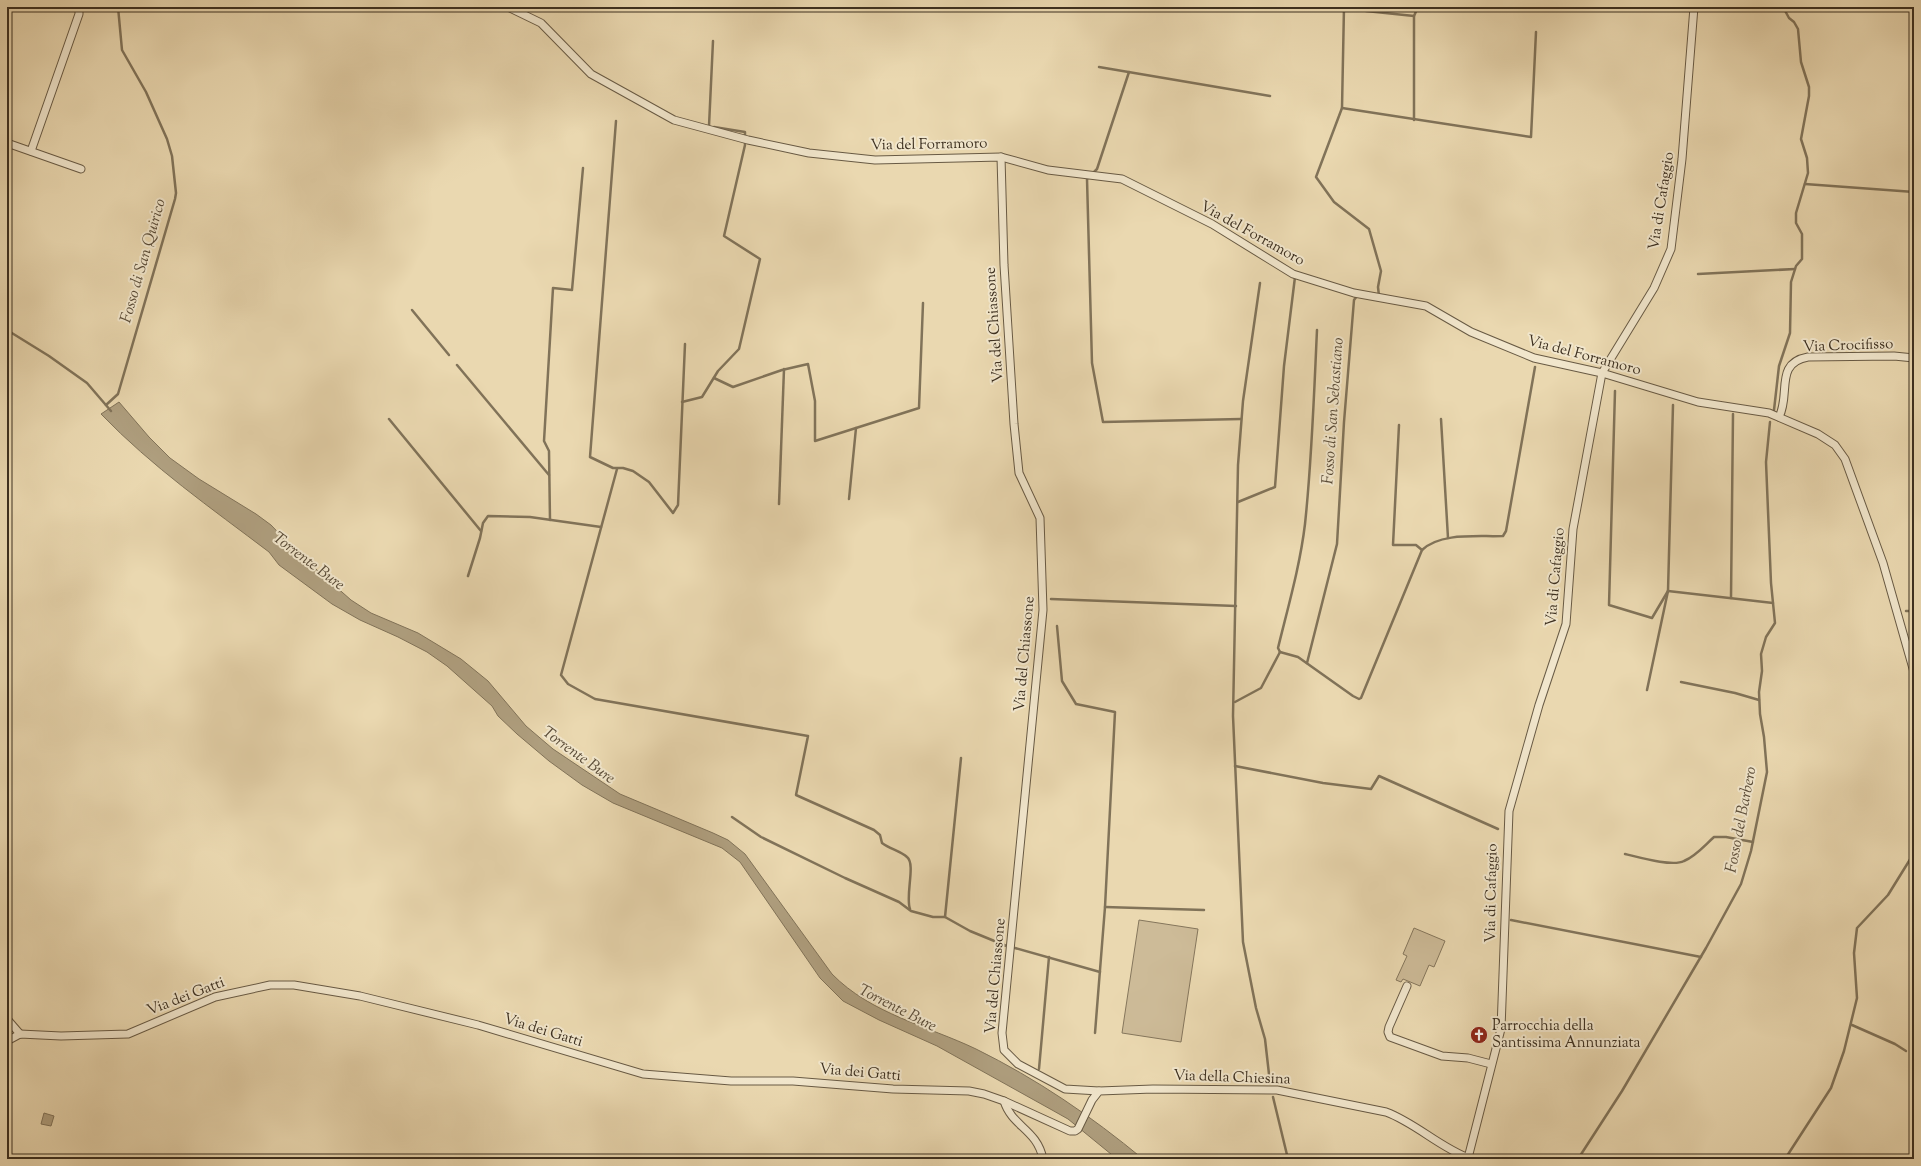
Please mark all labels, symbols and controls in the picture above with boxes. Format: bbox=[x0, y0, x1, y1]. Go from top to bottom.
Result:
street label: Via del Forramoro bbox=[870, 133, 988, 157]
street label: Via di Cafaggio bbox=[1644, 150, 1680, 252]
water label: Fosso di San Quirico bbox=[115, 196, 173, 326]
street label: Via del Forramoro bbox=[1196, 196, 1308, 272]
street label: Via del Chiassone bbox=[980, 266, 1010, 384]
street label: Via del Forramoro bbox=[1525, 331, 1643, 381]
street label: Via Crocifisso bbox=[1802, 334, 1894, 358]
water label: Fosso di San Sebastiano bbox=[1317, 337, 1351, 485]
water label: Torrente Bure bbox=[267, 527, 349, 597]
street label: Via di Cafaggio bbox=[1541, 527, 1571, 627]
street label: Via del Chiassone bbox=[1009, 595, 1041, 713]
water label: Torrente Bure bbox=[537, 722, 619, 790]
water label: Fosso del Barbero bbox=[1720, 765, 1764, 875]
street label: Via di Cafaggio bbox=[1481, 843, 1503, 943]
street label: Via del Chiassone bbox=[980, 917, 1012, 1035]
street label: Via dei Gatti bbox=[144, 973, 228, 1021]
water label: Torrente Bure bbox=[854, 979, 940, 1039]
street label: Via dei Gatti bbox=[501, 1009, 585, 1053]
place label: Parrocchia della Santissima Annunziata bbox=[1492, 1016, 1641, 1054]
church icon: Parrocchia della Santissima Annunziata bbox=[1469, 1025, 1489, 1045]
street label: Via dei Gatti bbox=[818, 1059, 902, 1087]
street label: Via della Chiesina bbox=[1173, 1065, 1291, 1091]

